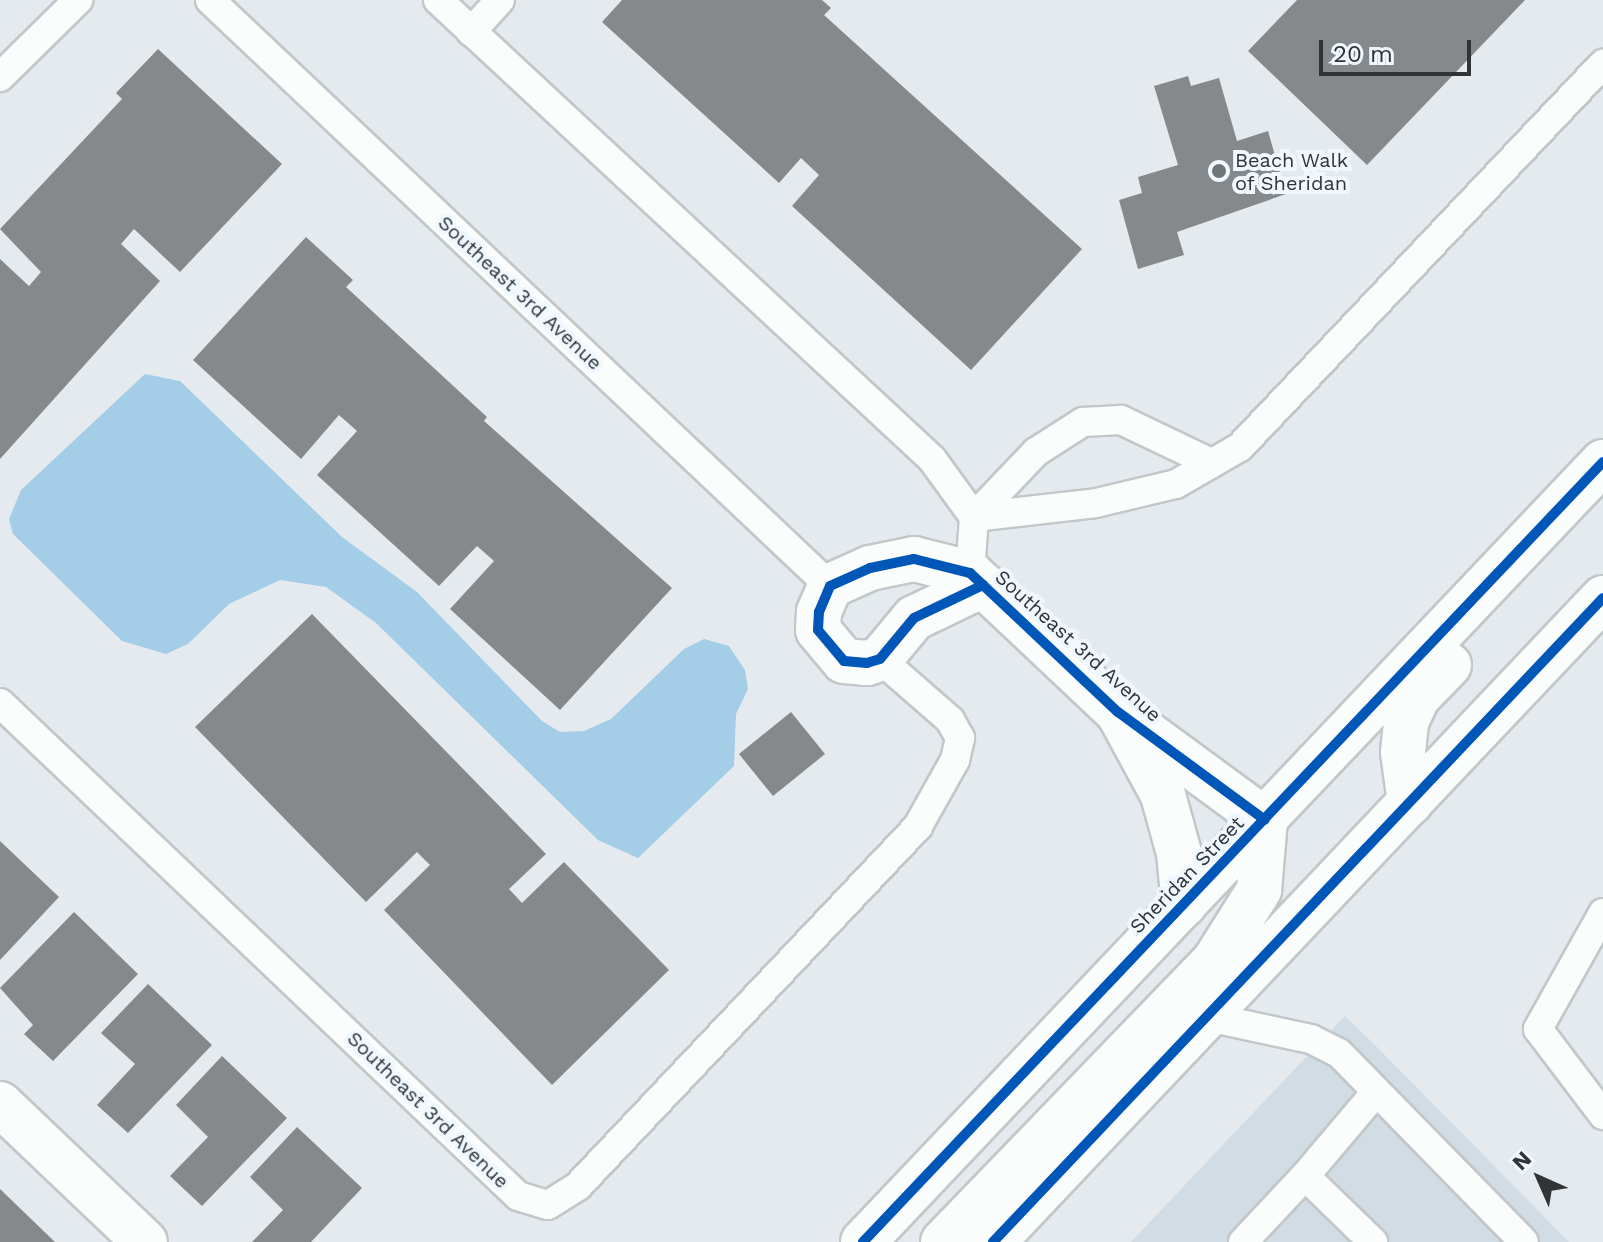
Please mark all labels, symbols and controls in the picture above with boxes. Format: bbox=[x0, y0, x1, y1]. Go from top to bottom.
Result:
scale bar bbox=[1323, 24, 1475, 74]
text: 20 m bbox=[1333, 40, 1393, 68]
place label: Beach Walk of Sheridan bbox=[1235, 148, 1349, 195]
marker: Beach Walk of Sheridan bbox=[1210, 162, 1228, 180]
street label: Southeast 3rd Avenue bbox=[433, 211, 607, 375]
street label: Southeast 3rd Avenue bbox=[990, 565, 1166, 727]
street label: Sheridan Street bbox=[1125, 811, 1249, 939]
street label: Southeast 3rd Avenue bbox=[342, 1026, 514, 1194]
north arrow bbox=[1499, 1138, 1579, 1218]
text: N bbox=[1507, 1146, 1536, 1175]

